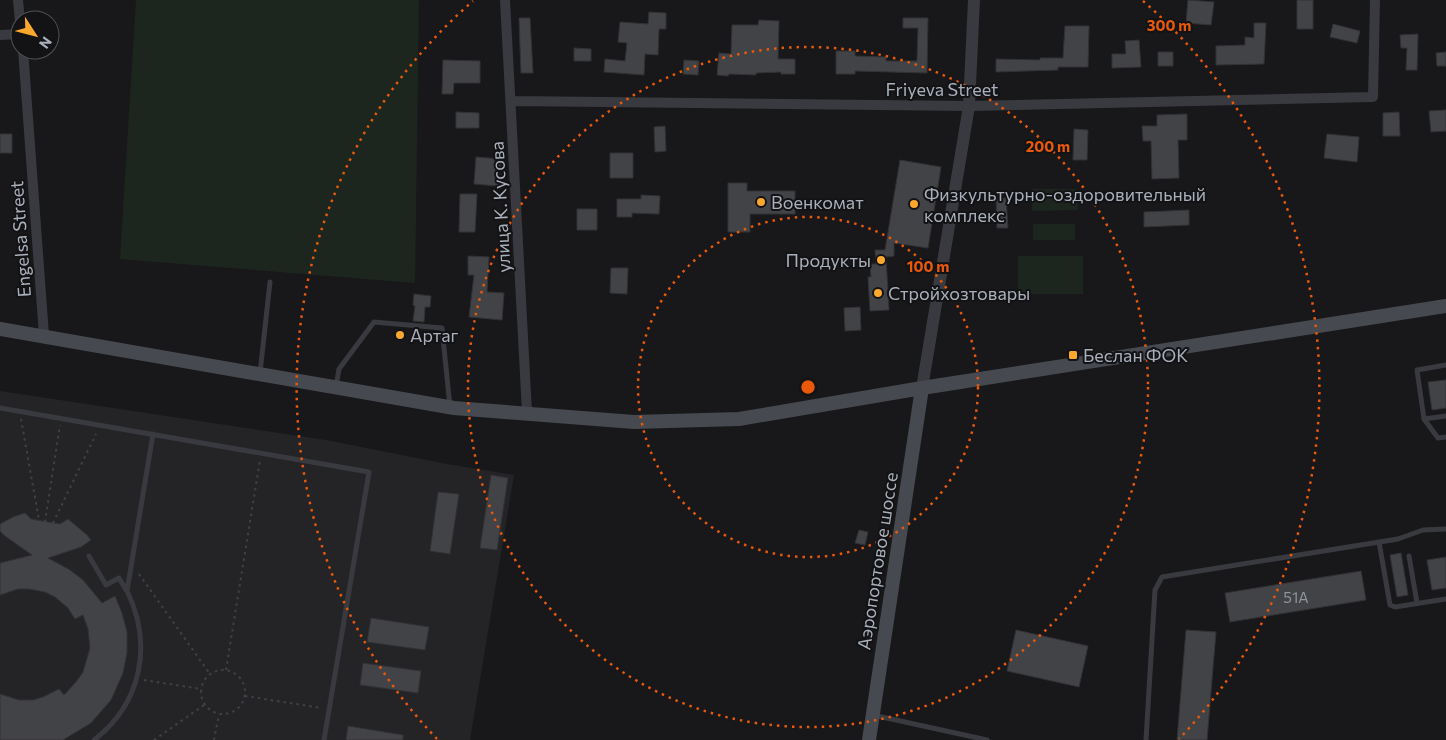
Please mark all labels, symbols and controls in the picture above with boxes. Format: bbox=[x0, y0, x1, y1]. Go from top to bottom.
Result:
north arrow bbox=[10, 10, 60, 60]
text: 300 m bbox=[1147, 16, 1191, 34]
text: N bbox=[36, 34, 56, 52]
street label: Friyeva Street bbox=[886, 78, 998, 100]
text: 200 m bbox=[1026, 137, 1070, 155]
street label: улица К. Кусова bbox=[486, 141, 514, 273]
street label: Engelsa Street bbox=[5, 180, 35, 298]
place label: Физкультурно-оздоровительный комплекс bbox=[924, 183, 1206, 226]
place label: Военкомат bbox=[771, 191, 864, 213]
marker: Военкомат bbox=[755, 196, 767, 208]
marker: Физкультурно-оздоровительный комплекс bbox=[908, 198, 920, 210]
place label: Продукты bbox=[786, 249, 871, 271]
marker: Продукты bbox=[875, 254, 887, 266]
text: 100 m bbox=[907, 257, 949, 275]
place label: Стройхозтовары bbox=[888, 282, 1030, 304]
marker: Стройхозтовары bbox=[872, 287, 884, 299]
place label: Артаг bbox=[410, 324, 459, 346]
marker: Артаг bbox=[394, 329, 406, 341]
place label: Беслан ФОК bbox=[1083, 344, 1188, 366]
marker: Беслан ФОК bbox=[1067, 349, 1079, 361]
centre of rings bbox=[799, 378, 817, 396]
street label: Аэропортовое шоссе bbox=[852, 471, 902, 651]
house number: 51А bbox=[1283, 588, 1309, 606]

